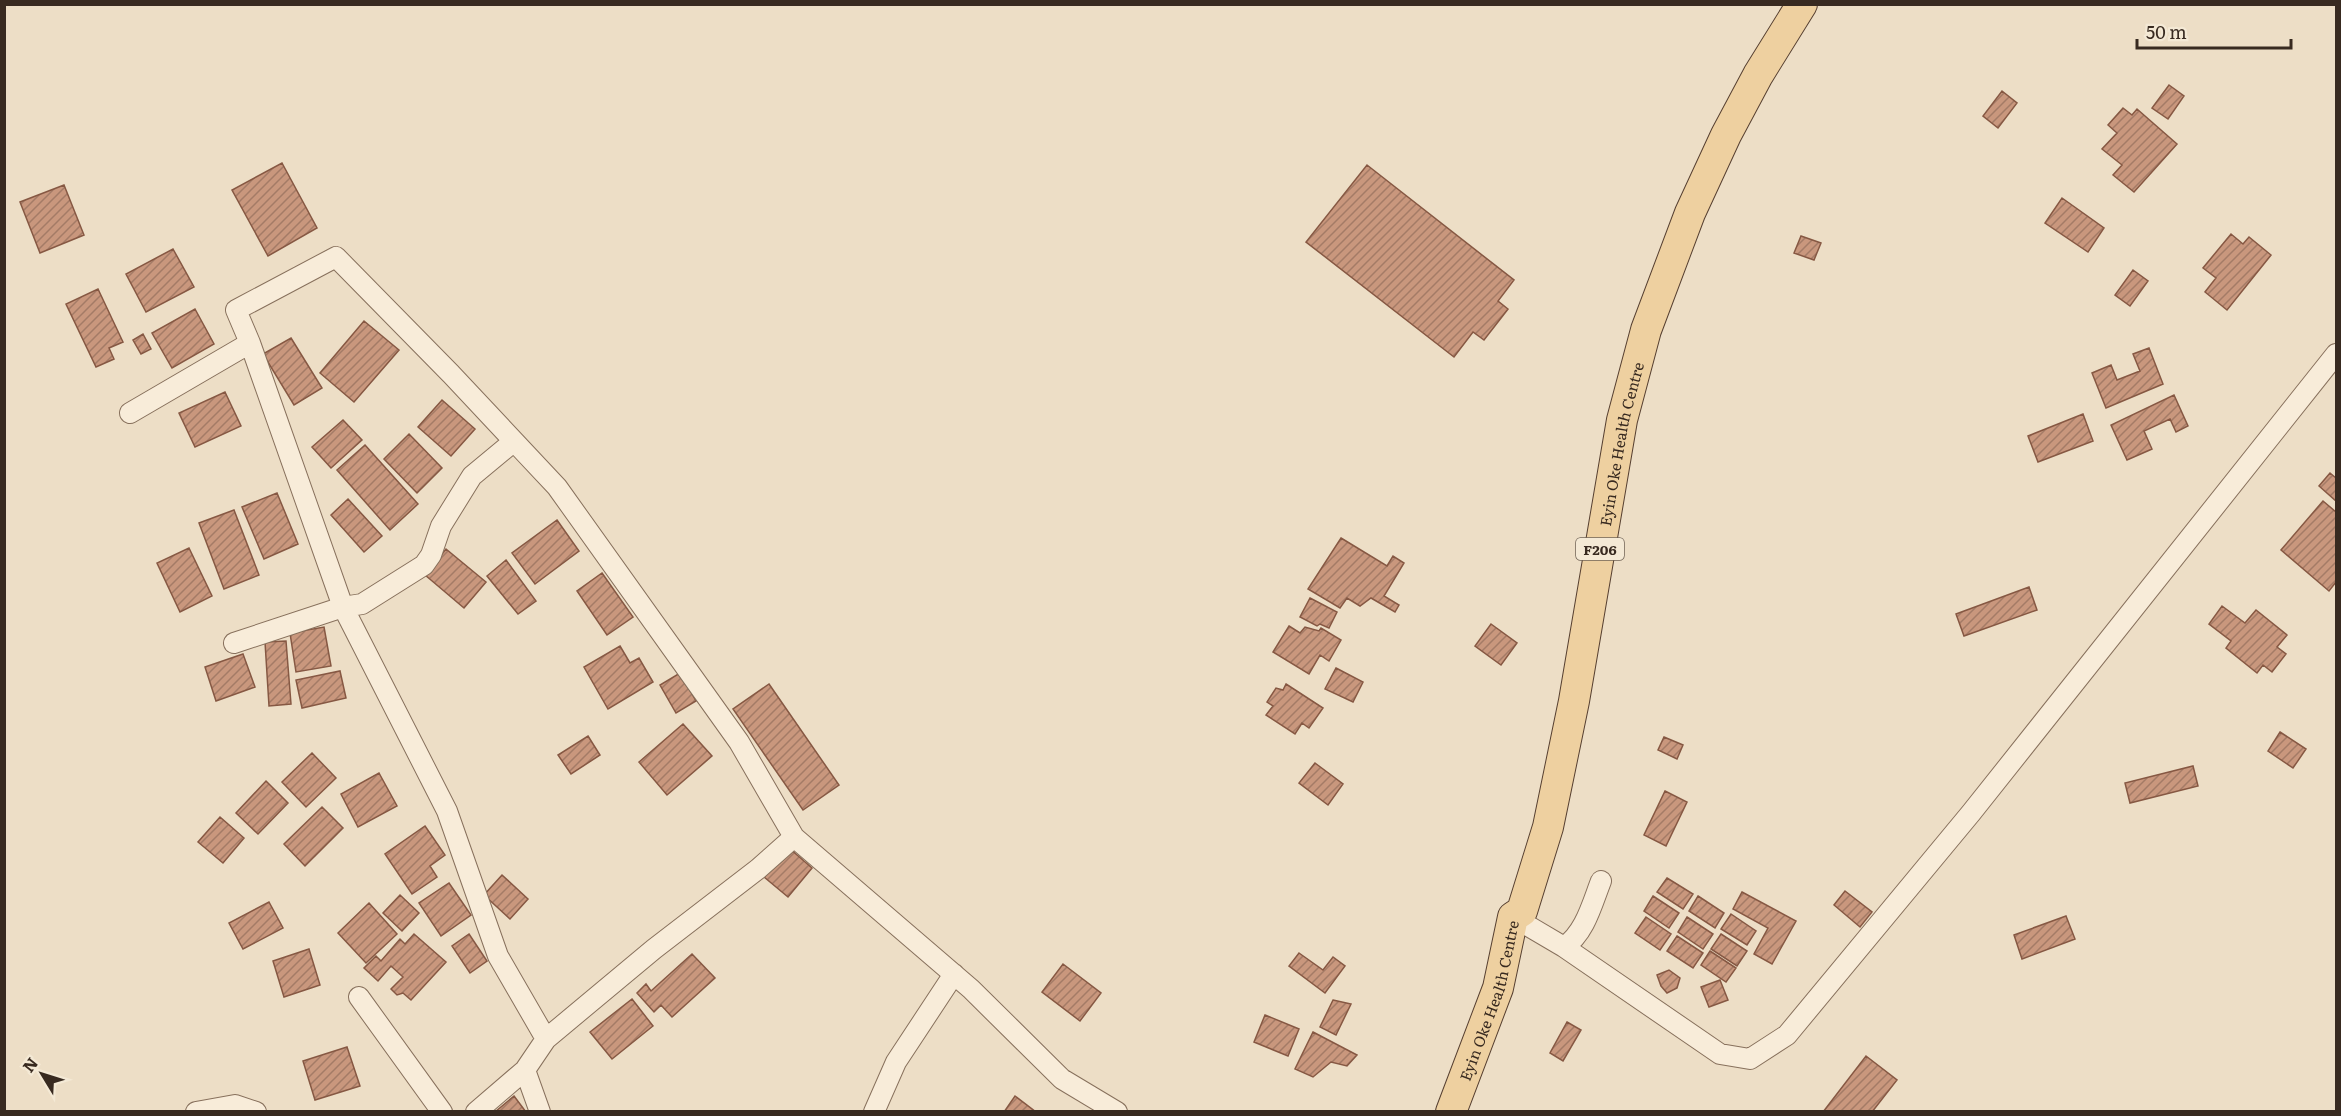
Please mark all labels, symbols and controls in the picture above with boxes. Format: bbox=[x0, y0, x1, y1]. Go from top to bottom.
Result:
scale bar bbox=[2137, 12, 2292, 50]
text: 50 m bbox=[2146, 18, 2187, 45]
street label: Eyin Oke Health Centre bbox=[1593, 359, 1649, 528]
road number: F206 bbox=[1576, 538, 1624, 560]
street label: Eyin Oke Health Centre bbox=[1452, 918, 1524, 1084]
north arrow bbox=[12, 1044, 72, 1104]
text: N bbox=[16, 1051, 43, 1077]

